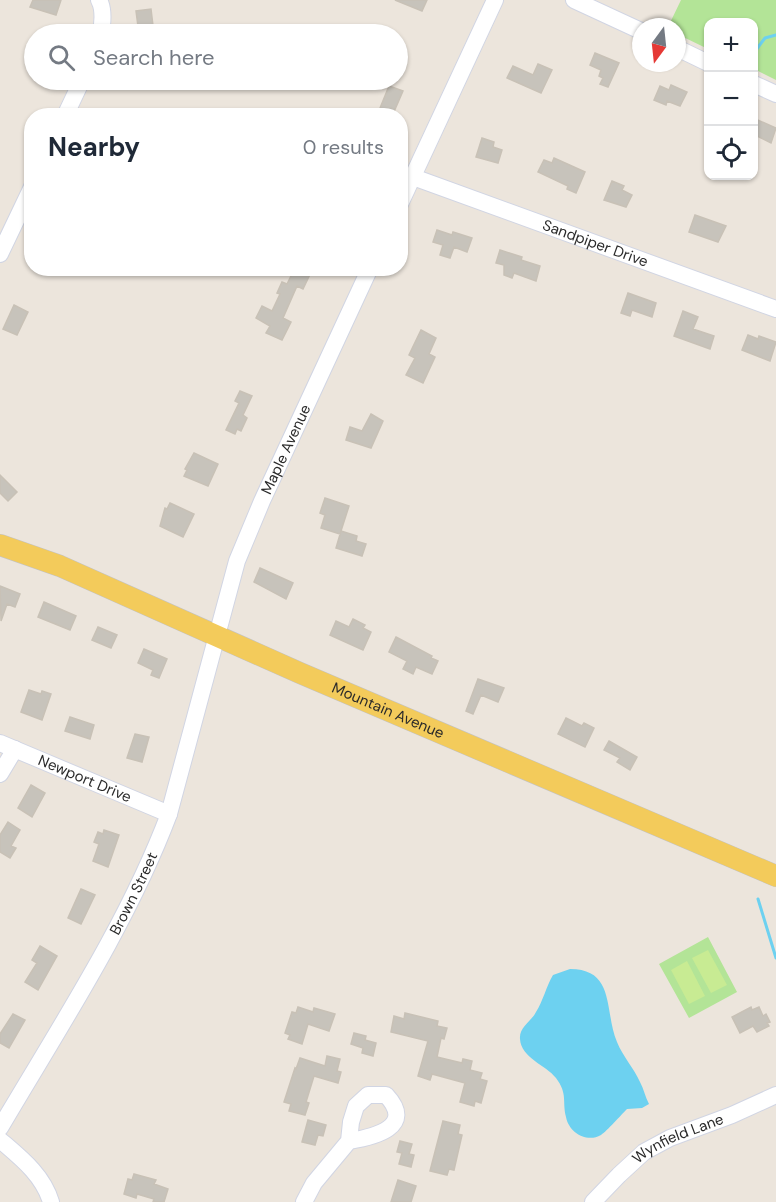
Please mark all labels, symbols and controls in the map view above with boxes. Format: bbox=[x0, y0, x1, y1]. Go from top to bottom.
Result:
north arrow bbox=[632, 18, 686, 72]
map controls bbox=[704, 18, 758, 180]
button: + bbox=[704, 18, 758, 72]
search box bbox=[24, 24, 408, 90]
icon: search bbox=[45, 41, 78, 74]
text: Search here bbox=[93, 43, 214, 72]
button: − bbox=[704, 72, 758, 126]
button: locate bbox=[704, 126, 758, 180]
text: Nearby bbox=[48, 130, 140, 164]
text: 0 results bbox=[303, 134, 384, 160]
street label: Sandpiper Drive bbox=[540, 215, 651, 272]
street label: Maple Avenue bbox=[256, 401, 315, 498]
street label: Mountain Avenue bbox=[329, 678, 447, 743]
street label: Newport Drive bbox=[35, 750, 135, 807]
street label: Brown Street bbox=[105, 849, 162, 938]
street label: Wynfield Lane bbox=[628, 1109, 726, 1168]

